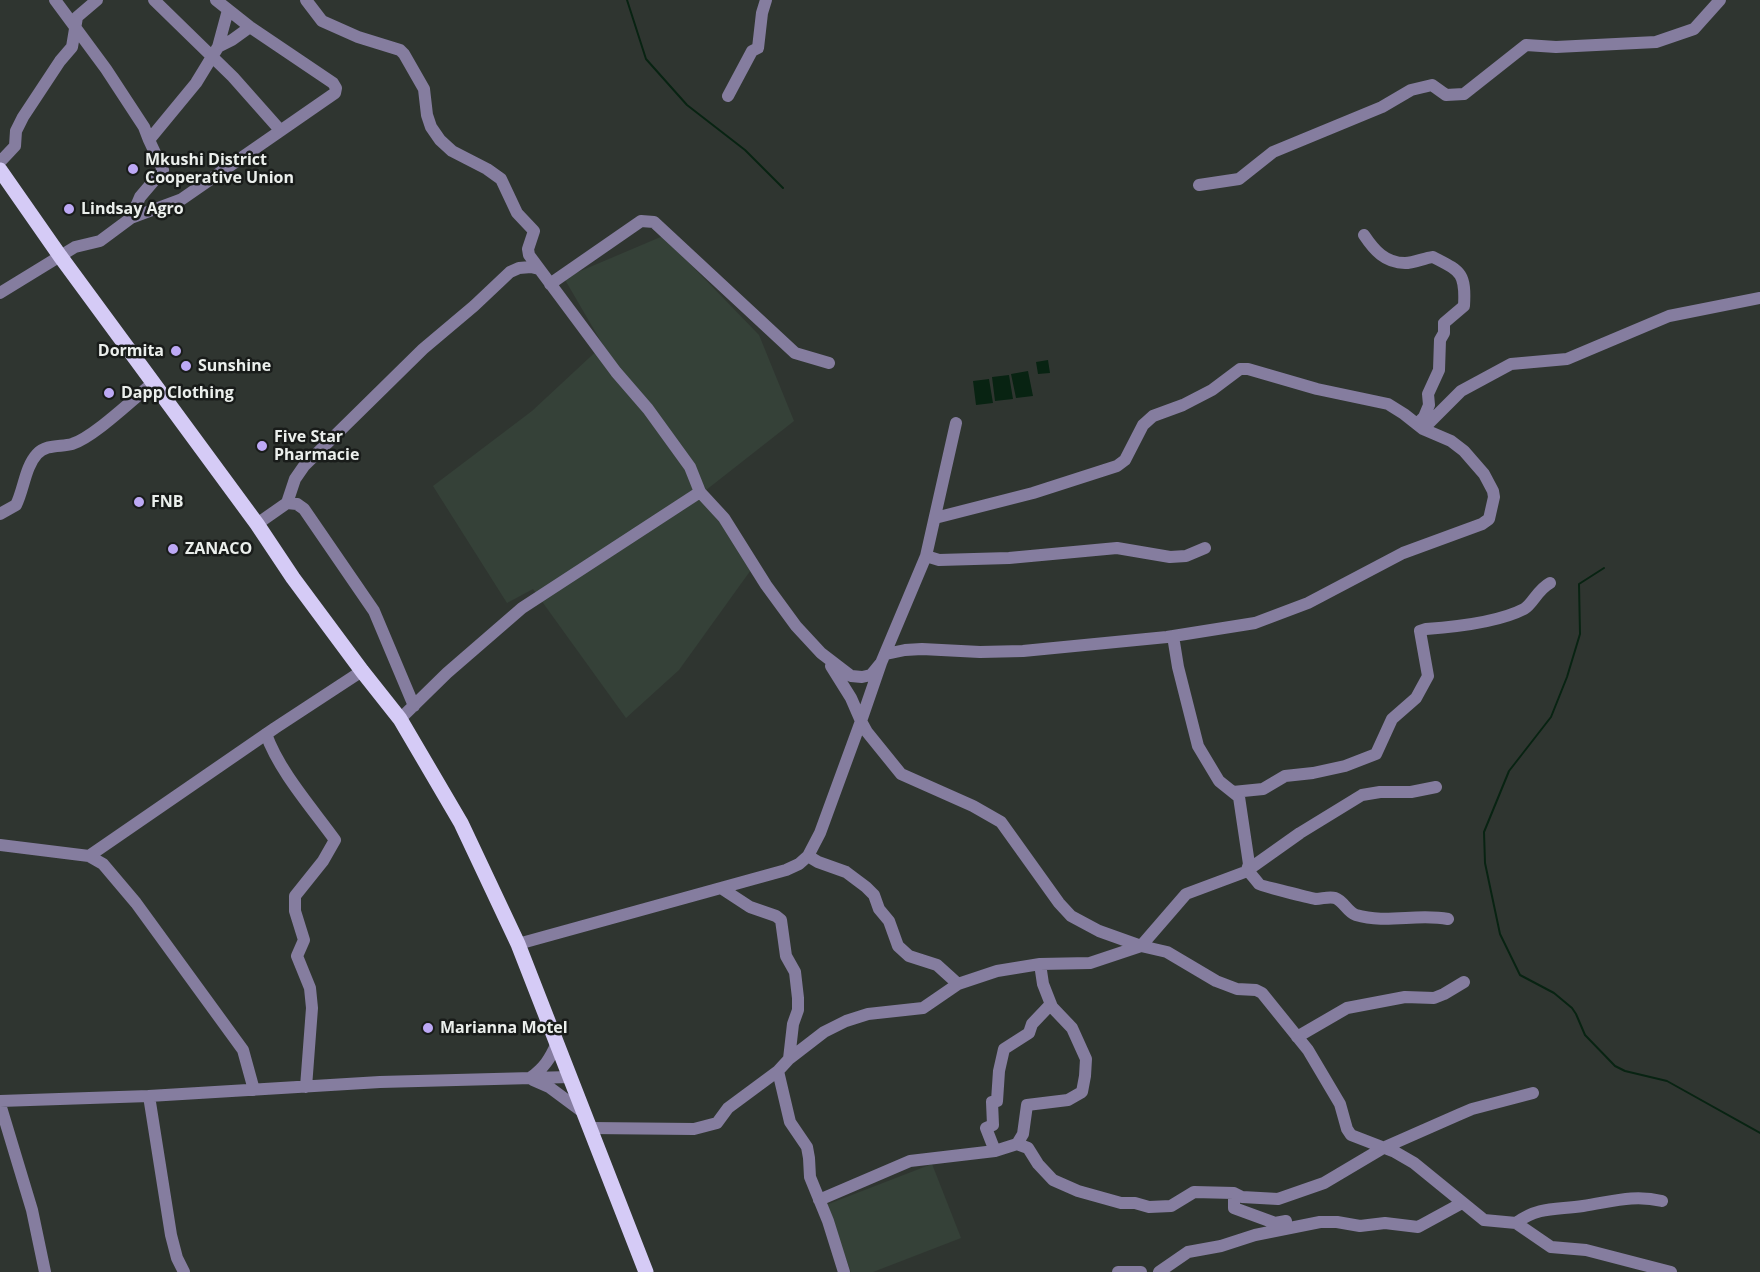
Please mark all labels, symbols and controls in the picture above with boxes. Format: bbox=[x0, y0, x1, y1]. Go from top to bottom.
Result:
place label: Mkushi District Cooperative Union bbox=[145, 150, 294, 188]
marker: Mkushi District Cooperative Union bbox=[126, 162, 140, 176]
place label: Lindsay Agro bbox=[81, 199, 184, 219]
marker: Lindsay Agro bbox=[62, 202, 76, 216]
place label: Dormita bbox=[98, 341, 164, 361]
marker: Dormita bbox=[169, 344, 183, 358]
place label: Sunshine bbox=[198, 356, 271, 376]
marker: Sunshine bbox=[179, 359, 193, 373]
place label: Dapp Clothing bbox=[121, 383, 234, 403]
marker: Dapp Clothing bbox=[102, 386, 116, 400]
place label: Five Star Pharmacie bbox=[274, 427, 359, 465]
marker: Five Star Pharmacie bbox=[255, 439, 269, 453]
place label: FNB bbox=[151, 492, 184, 512]
marker: FNB bbox=[132, 495, 146, 509]
place label: ZANACO bbox=[185, 539, 252, 559]
marker: ZANACO bbox=[166, 542, 180, 556]
place label: Marianna Motel bbox=[440, 1018, 568, 1038]
marker: Marianna Motel bbox=[421, 1021, 435, 1035]

